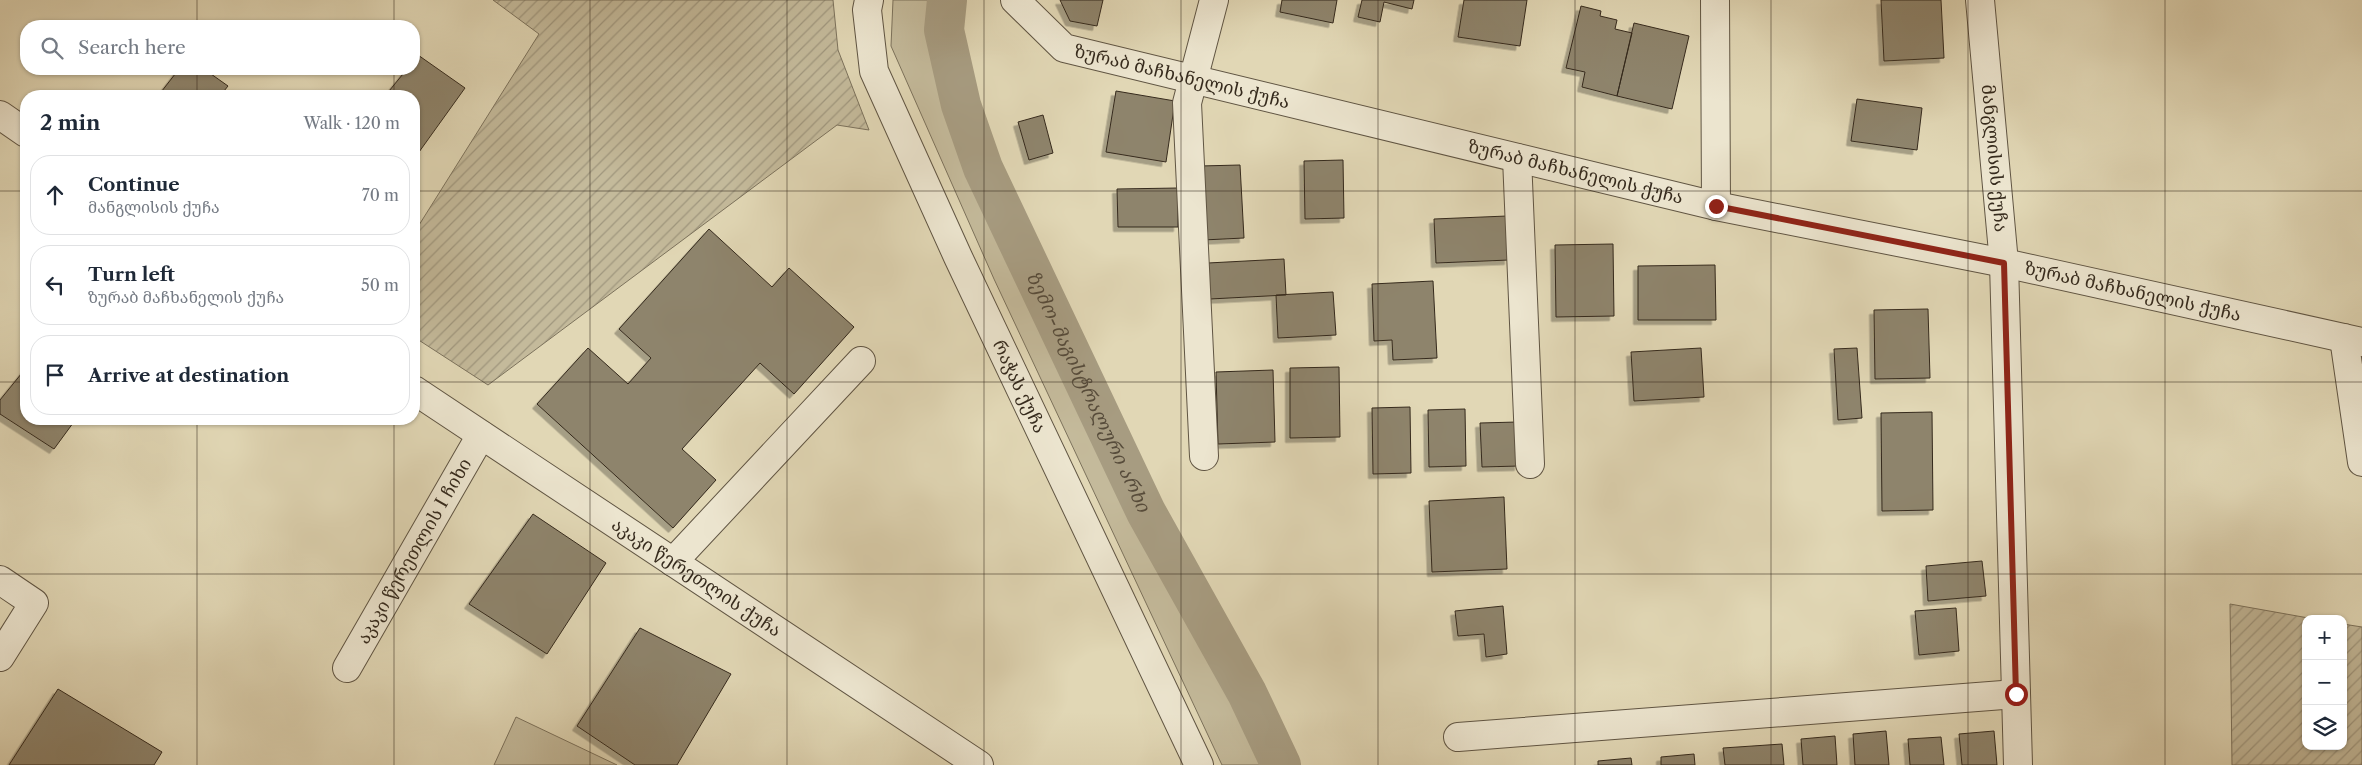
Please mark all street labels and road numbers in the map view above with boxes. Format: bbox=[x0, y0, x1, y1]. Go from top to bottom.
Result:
street label: ზურაბ მაჩხანელის ქუჩა bbox=[1072, 40, 1292, 113]
street label: მანგლისის ქუჩა bbox=[1977, 84, 2012, 233]
street label: ზურაბ მაჩხანელის ქუჩა bbox=[1466, 135, 1685, 209]
street label: ზურაბ მაჩხანელის ქუჩა bbox=[2023, 257, 2243, 326]
street label: რაჭას ქუჩა bbox=[988, 336, 1051, 437]
street label: აკაკი წერეთლის I ჩიხი bbox=[352, 454, 476, 648]
street label: აკაკი წერეთლის ქუჩა bbox=[608, 513, 785, 642]

